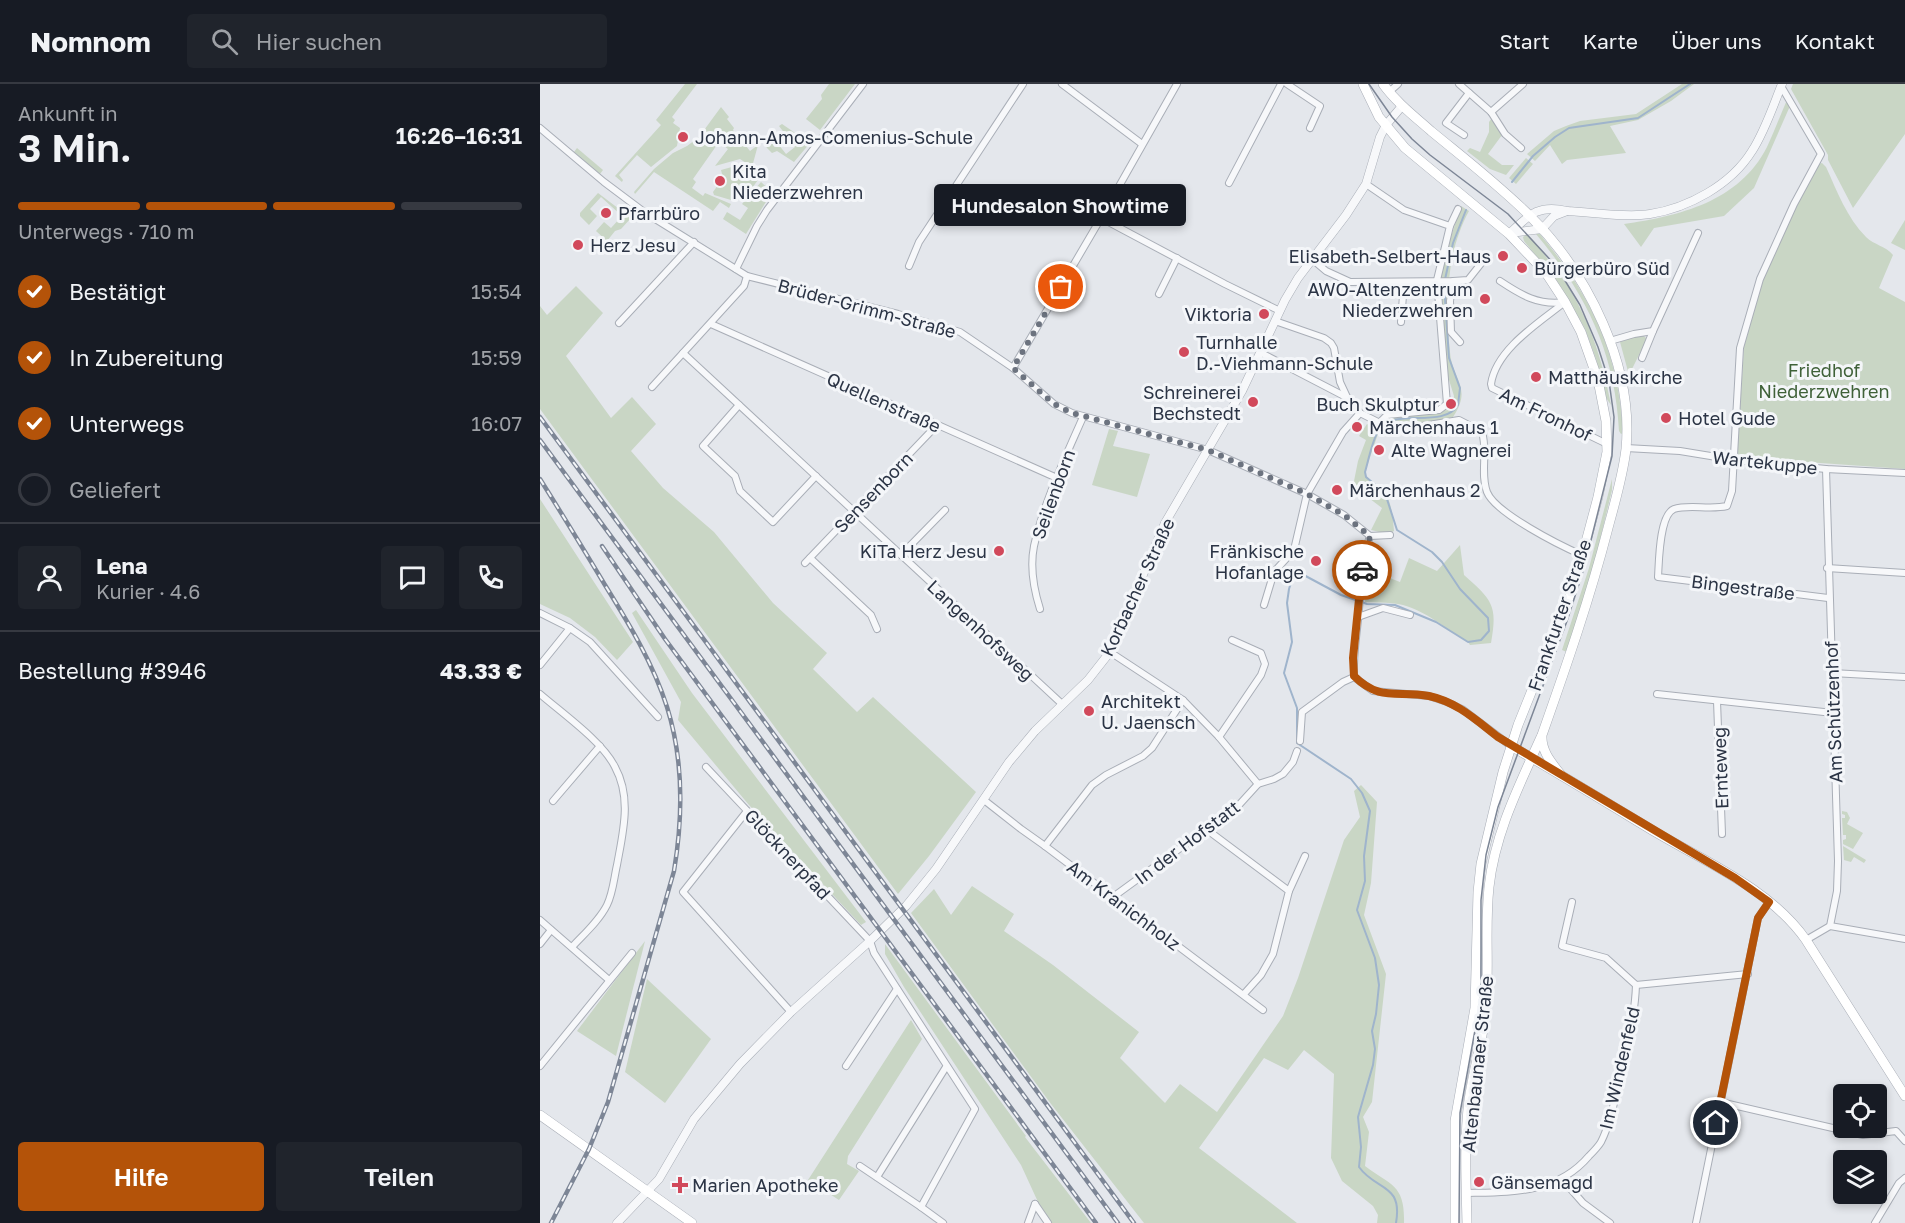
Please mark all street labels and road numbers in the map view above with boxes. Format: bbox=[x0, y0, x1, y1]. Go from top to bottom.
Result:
street label: Brüder-Grimm-Straße bbox=[775, 274, 959, 342]
street label: Quellenstraße bbox=[824, 367, 944, 437]
street label: Am Fronhof bbox=[1496, 382, 1596, 446]
street label: Seilenborn bbox=[1027, 446, 1079, 542]
street label: Wartekuppe bbox=[1711, 446, 1819, 478]
street label: Sensenborn bbox=[829, 447, 917, 537]
street label: Korbacher Straße bbox=[1095, 514, 1179, 660]
street label: Frankfurter Straße bbox=[1523, 536, 1595, 694]
street label: Bingestraße bbox=[1690, 570, 1796, 604]
street label: Langenhofsweg bbox=[923, 575, 1039, 685]
street label: Am Schützenhof bbox=[1820, 640, 1846, 783]
street label: Ernteweg bbox=[1708, 727, 1732, 809]
street label: In der Hofstatt bbox=[1130, 795, 1244, 889]
street label: Glöcknerpfad bbox=[740, 804, 836, 904]
street label: Am Kranichholz bbox=[1063, 855, 1185, 955]
street label: Altenbaunaer Straße bbox=[1457, 975, 1497, 1153]
street label: Im Windenfeld bbox=[1594, 1004, 1644, 1132]

